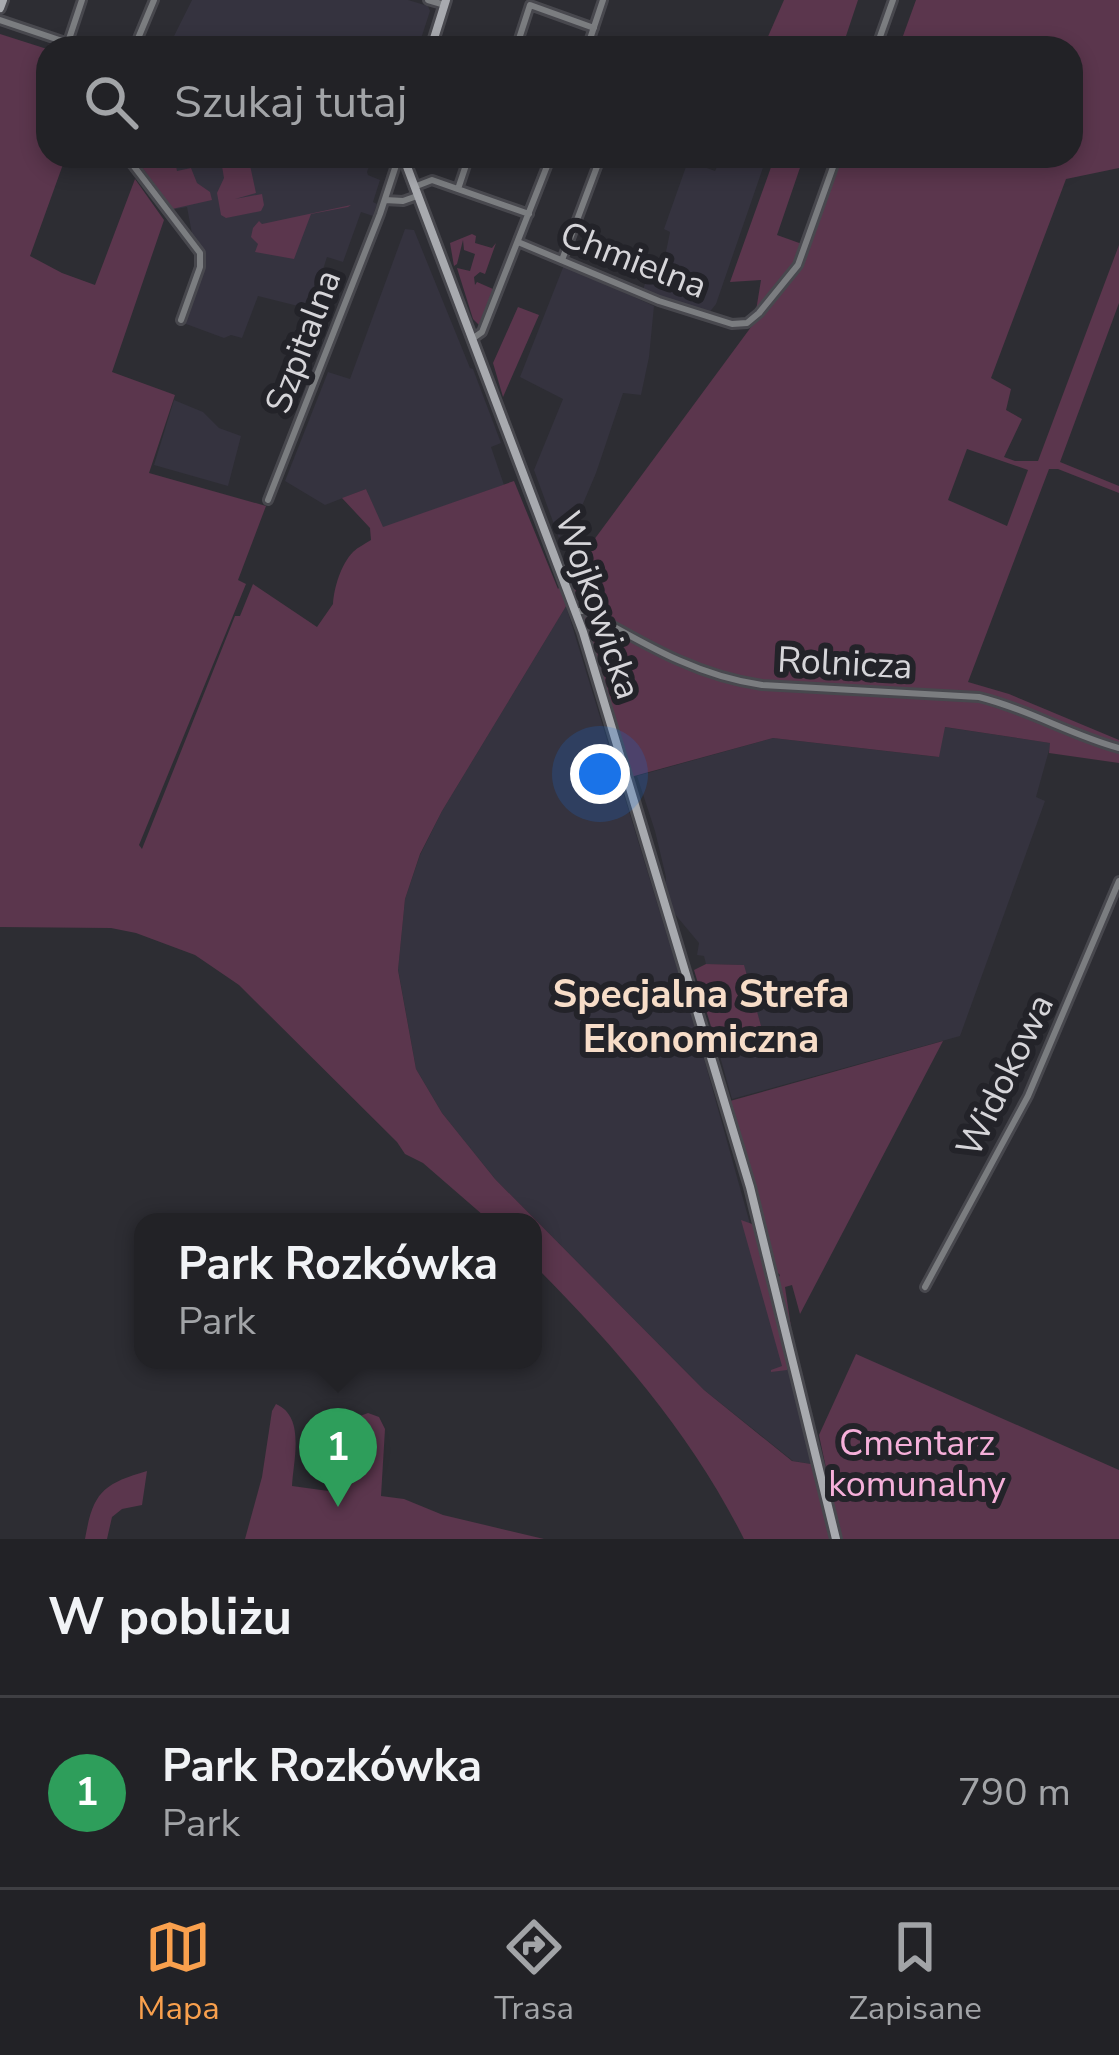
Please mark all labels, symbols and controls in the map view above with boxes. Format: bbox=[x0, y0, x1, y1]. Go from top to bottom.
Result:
search box bbox=[36, 36, 1083, 168]
icon: search bbox=[78, 69, 144, 135]
text: Szukaj tutaj bbox=[174, 72, 407, 133]
street label: Chmielna bbox=[553, 210, 714, 311]
street label: Szpitalna bbox=[254, 263, 353, 420]
street label: Wojkowicka bbox=[543, 505, 653, 706]
street label: Rolnicza bbox=[776, 635, 914, 692]
your location bbox=[570, 744, 630, 804]
district label: Specjalna Strefa Ekonomiczna bbox=[553, 968, 849, 1066]
street label: Widokowa bbox=[945, 986, 1066, 1165]
popup bbox=[134, 1213, 542, 1369]
text: Park Rozkówka bbox=[178, 1234, 498, 1295]
text: Park bbox=[178, 1295, 256, 1348]
pin: 1 bbox=[299, 1408, 377, 1507]
park label: Cmentarz komunalny bbox=[828, 1419, 1006, 1509]
text: W pobliżu bbox=[48, 1582, 292, 1652]
text: Park Rozkówka bbox=[162, 1736, 482, 1797]
text: 1 bbox=[75, 1766, 99, 1819]
text: 790 m bbox=[957, 1766, 1071, 1819]
text: Park bbox=[162, 1797, 240, 1850]
tab: Mapa bbox=[137, 1914, 220, 2031]
tab: Trasa bbox=[494, 1914, 574, 2031]
tab: Zapisane bbox=[849, 1914, 982, 2031]

